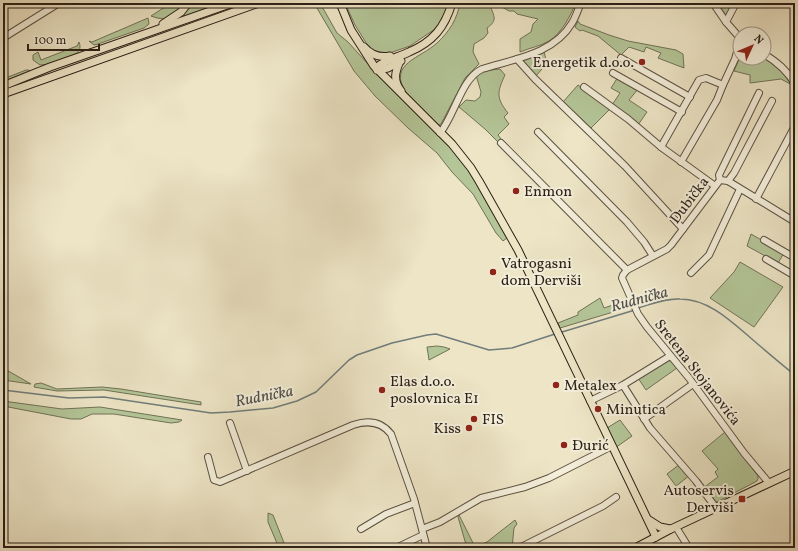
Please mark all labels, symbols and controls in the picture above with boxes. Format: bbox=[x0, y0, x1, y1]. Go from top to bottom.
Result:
scale bar bbox=[28, 26, 99, 52]
north arrow bbox=[732, 26, 772, 66]
text: N bbox=[750, 32, 766, 48]
text: 100 m bbox=[34, 33, 67, 49]
place label: Energetik d.o.o. bbox=[532, 53, 634, 74]
marker: Energetik d.o.o. bbox=[637, 57, 647, 67]
street label: Dubička bbox=[666, 173, 715, 229]
place label: Enmon bbox=[524, 182, 572, 203]
marker: Enmon bbox=[511, 186, 521, 196]
place label: Vatrogasni dom Derviši bbox=[501, 254, 581, 292]
marker: Vatrogasni dom Derviši bbox=[488, 267, 498, 277]
water label: Rudnička bbox=[608, 282, 671, 318]
street label: Sretena Stojanovića bbox=[649, 315, 745, 431]
place label: Elas d.o.o. poslovnica E1 bbox=[390, 372, 479, 410]
place label: Metalex bbox=[564, 376, 617, 397]
water label: Rudnička bbox=[234, 380, 296, 413]
marker: Metalex bbox=[551, 380, 561, 390]
marker: Elas d.o.o. poslovnica E1 bbox=[377, 385, 387, 395]
place label: Minutica bbox=[606, 400, 666, 421]
marker: Minutica bbox=[593, 404, 603, 414]
place label: FIS bbox=[482, 410, 504, 431]
marker: FIS bbox=[469, 414, 479, 424]
place label: Kiss bbox=[433, 419, 461, 440]
marker: Kiss bbox=[464, 423, 474, 433]
place label: Đurić bbox=[572, 436, 609, 457]
marker: Đurić bbox=[559, 440, 569, 450]
place label: Autoservis Derviši bbox=[664, 481, 734, 519]
marker: Autoservis Derviši bbox=[737, 494, 747, 504]

